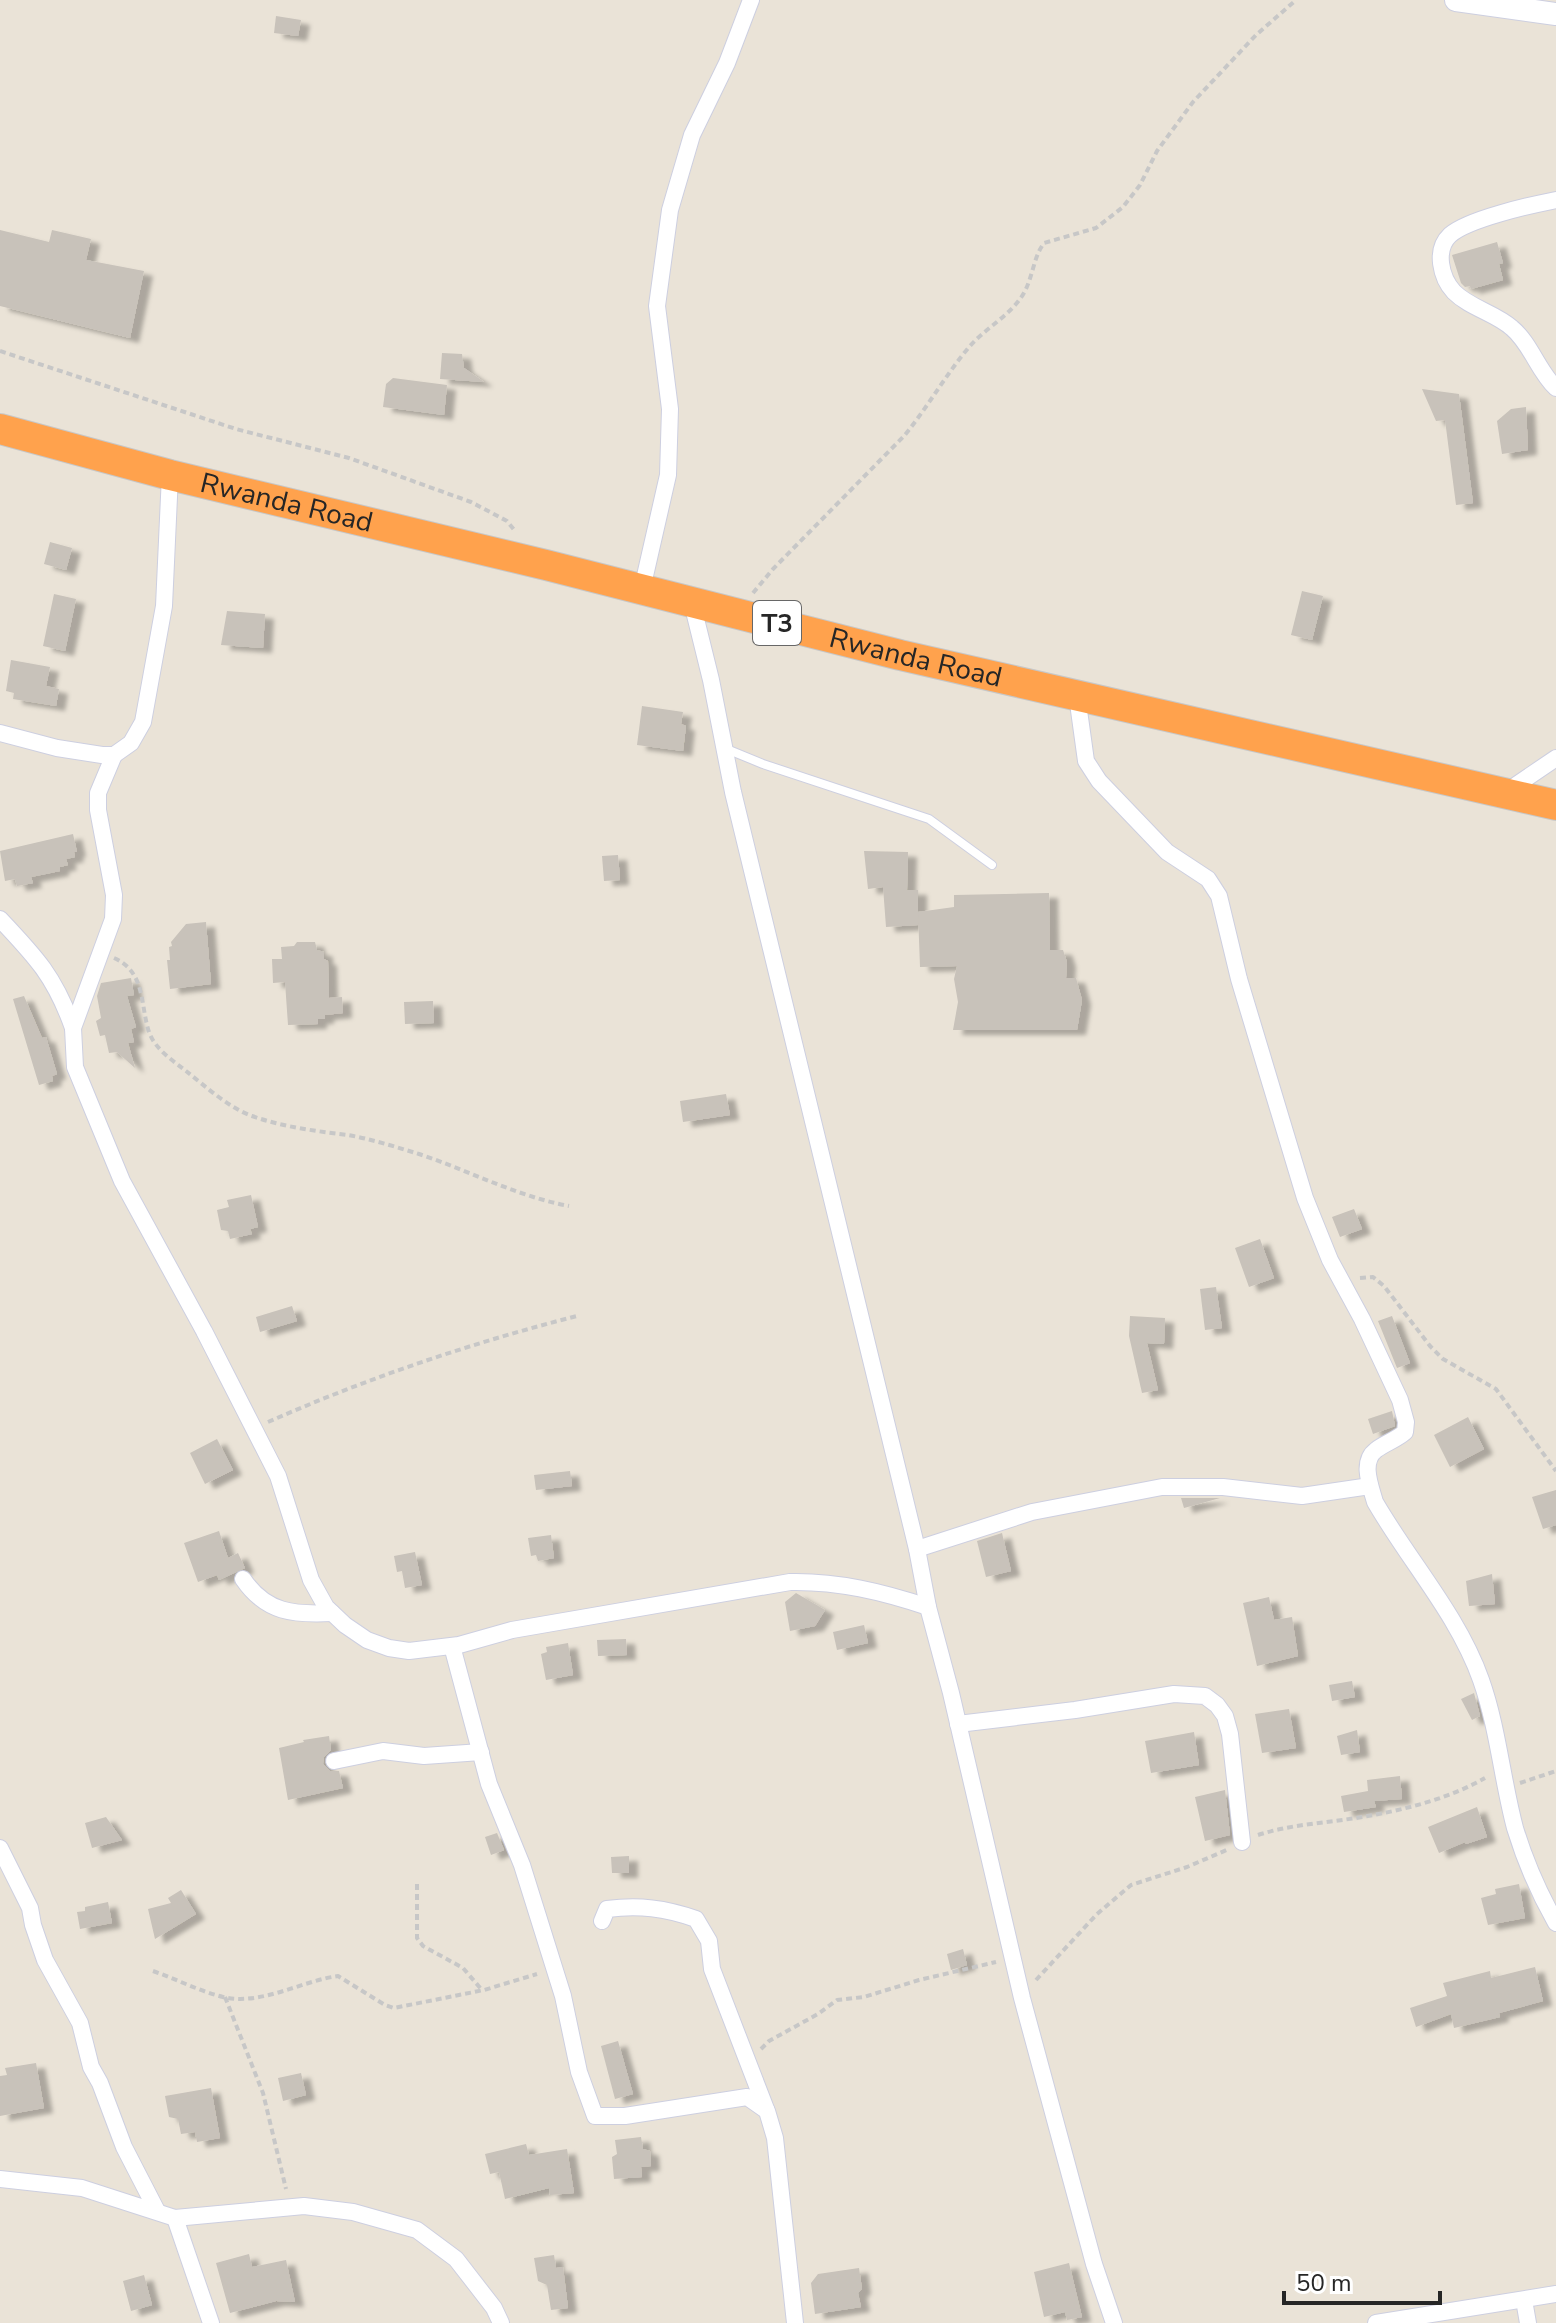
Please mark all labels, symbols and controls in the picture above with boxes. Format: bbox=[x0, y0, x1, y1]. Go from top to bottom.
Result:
street label: Rwanda Road bbox=[196, 464, 377, 542]
road number: T3 bbox=[753, 601, 801, 645]
street label: Rwanda Road bbox=[825, 619, 1006, 697]
scale bar bbox=[1284, 2255, 1440, 2305]
text: 50 m bbox=[1296, 2267, 1352, 2299]

